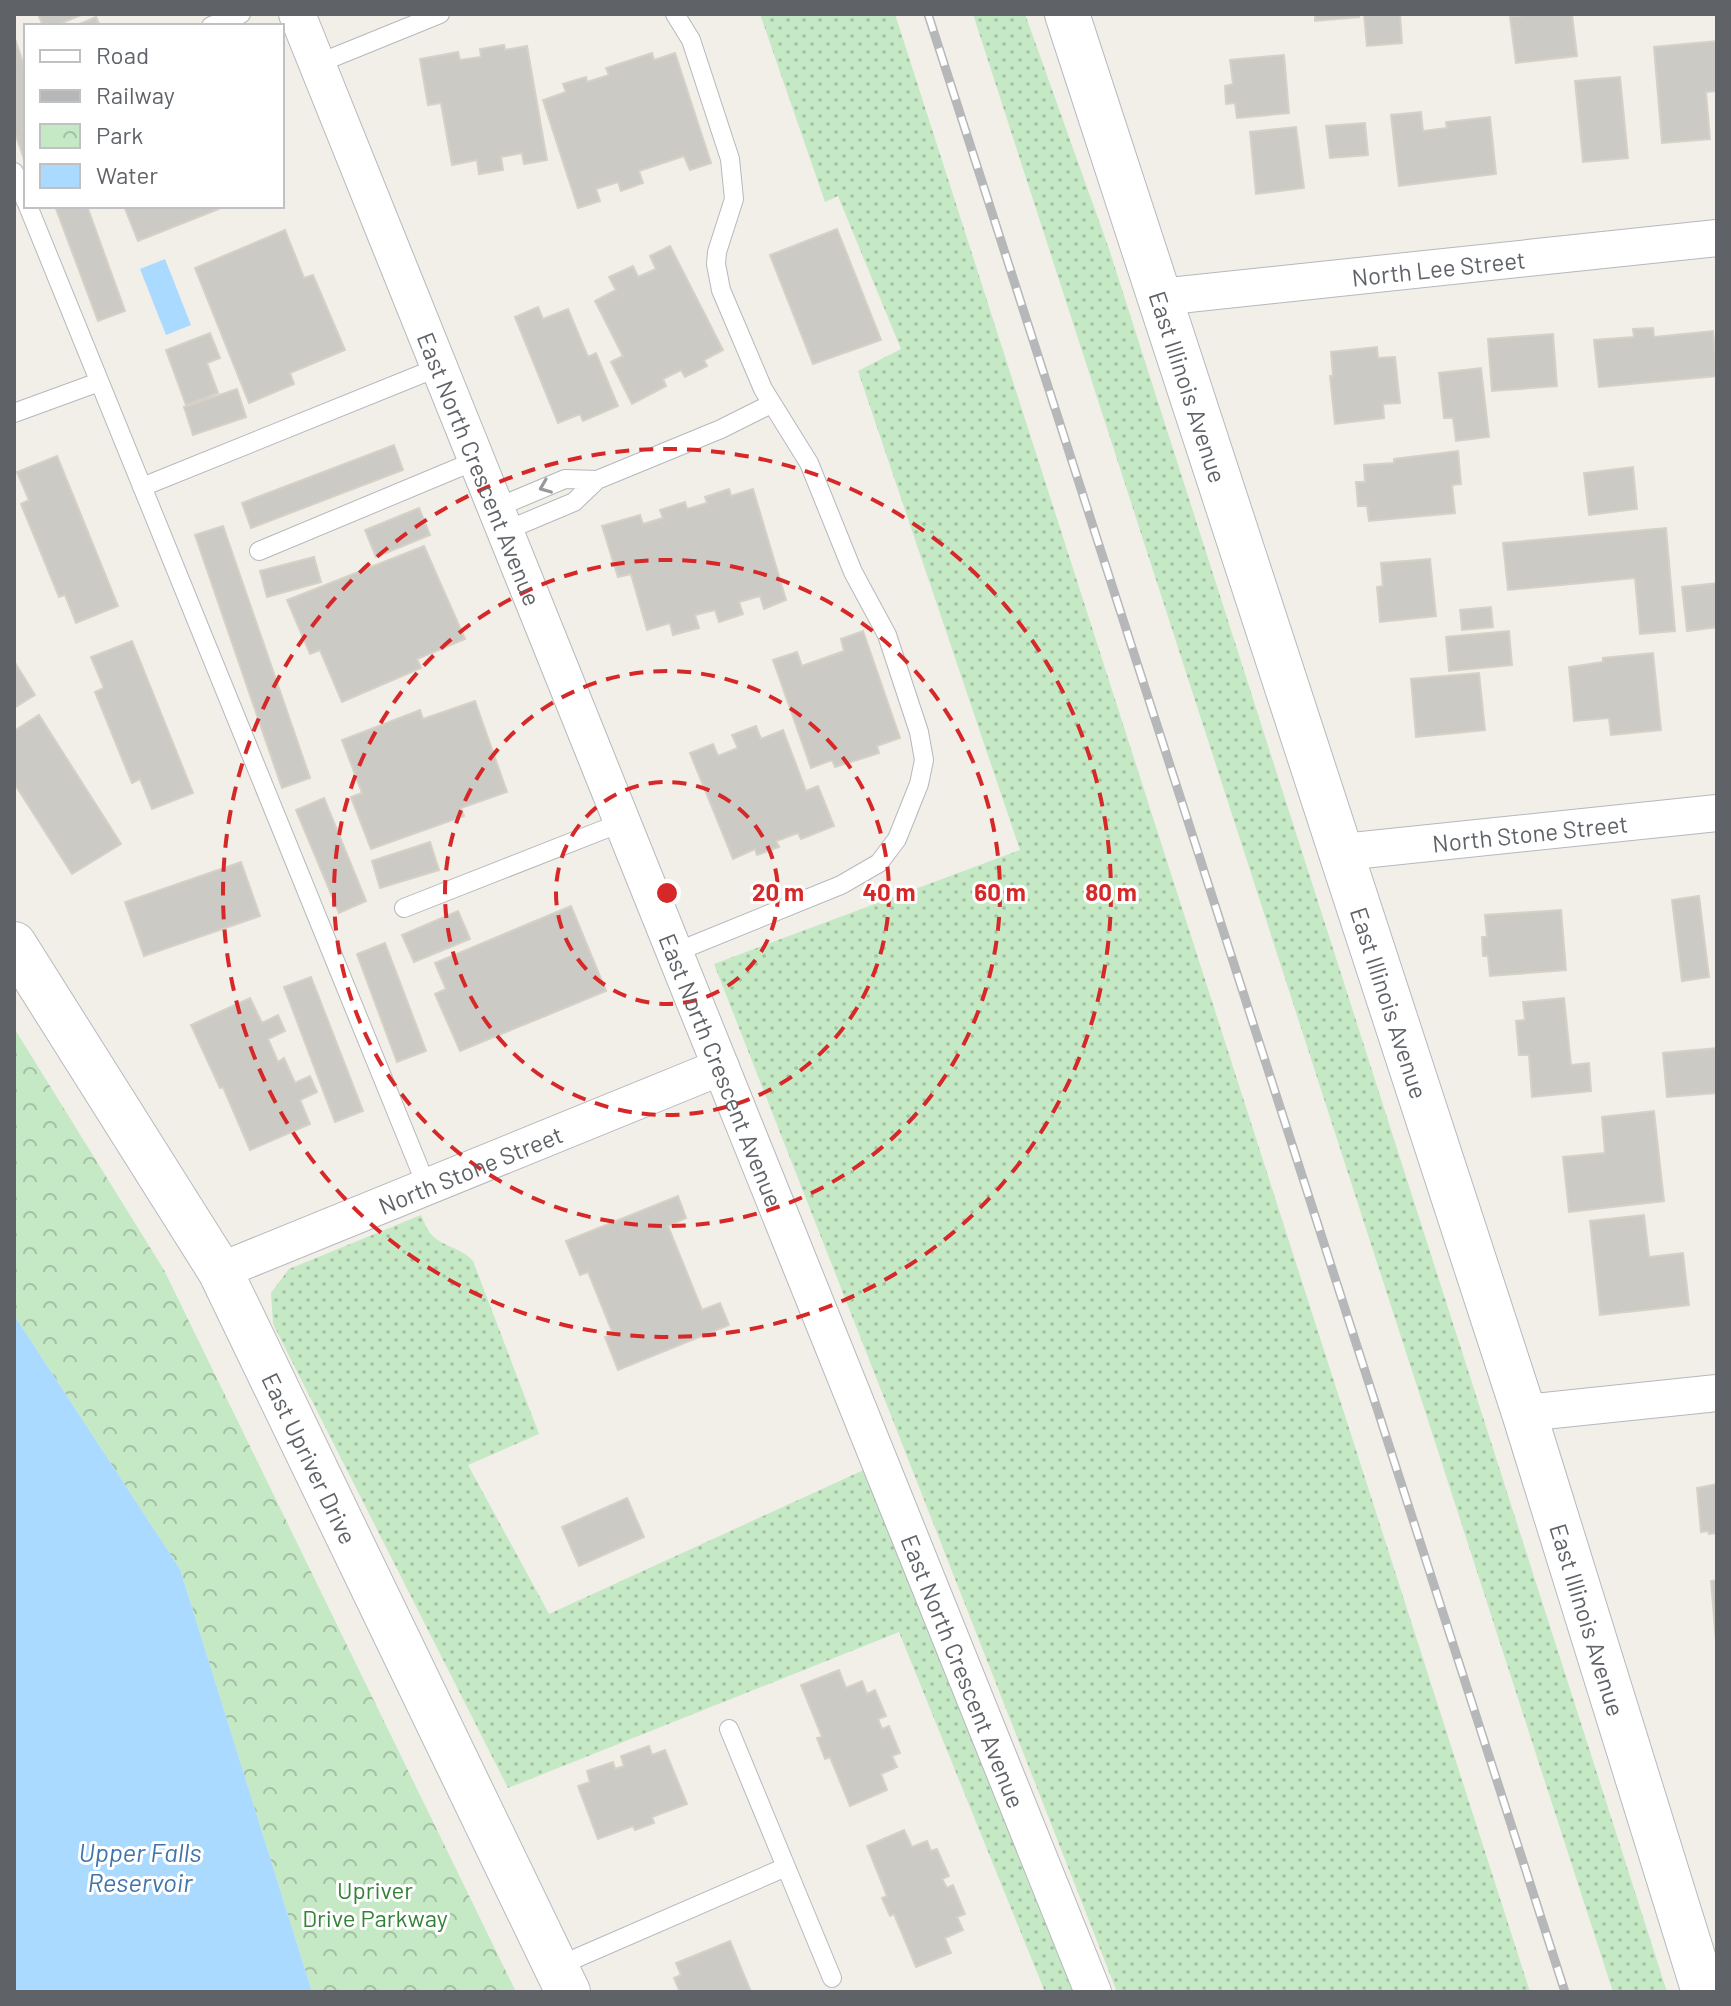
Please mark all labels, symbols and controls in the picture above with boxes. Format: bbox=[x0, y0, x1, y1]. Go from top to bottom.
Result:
legend bbox=[24, 24, 284, 208]
text: Road bbox=[96, 40, 149, 69]
text: Railway bbox=[96, 80, 175, 109]
text: Park bbox=[96, 120, 143, 149]
text: Water bbox=[96, 160, 158, 189]
street label: North Lee Street bbox=[1350, 244, 1527, 291]
street label: East Illinois Avenue bbox=[1144, 287, 1234, 486]
street label: East North Crescent Avenue bbox=[412, 328, 548, 610]
one-way arrow bbox=[539, 478, 553, 494]
street label: North Stone Street bbox=[1431, 808, 1629, 857]
text: 20 m bbox=[752, 877, 804, 906]
text: 40 m bbox=[862, 877, 916, 906]
text: 60 m bbox=[974, 877, 1026, 906]
text: 80 m bbox=[1085, 877, 1137, 906]
centre of rings bbox=[653, 879, 681, 907]
street label: East Illinois Avenue bbox=[1345, 903, 1435, 1102]
street label: East North Crescent Avenue bbox=[654, 929, 790, 1211]
street label: North Stone Street bbox=[374, 1119, 566, 1220]
street label: East Upriver Drive bbox=[257, 1368, 364, 1548]
street label: East Illinois Avenue bbox=[1545, 1520, 1632, 1719]
street label: East North Crescent Avenue bbox=[896, 1530, 1032, 1812]
water label: Upper Falls Reservoir bbox=[78, 1836, 202, 1897]
park label: Upriver Drive Parkway bbox=[302, 1875, 448, 1932]

